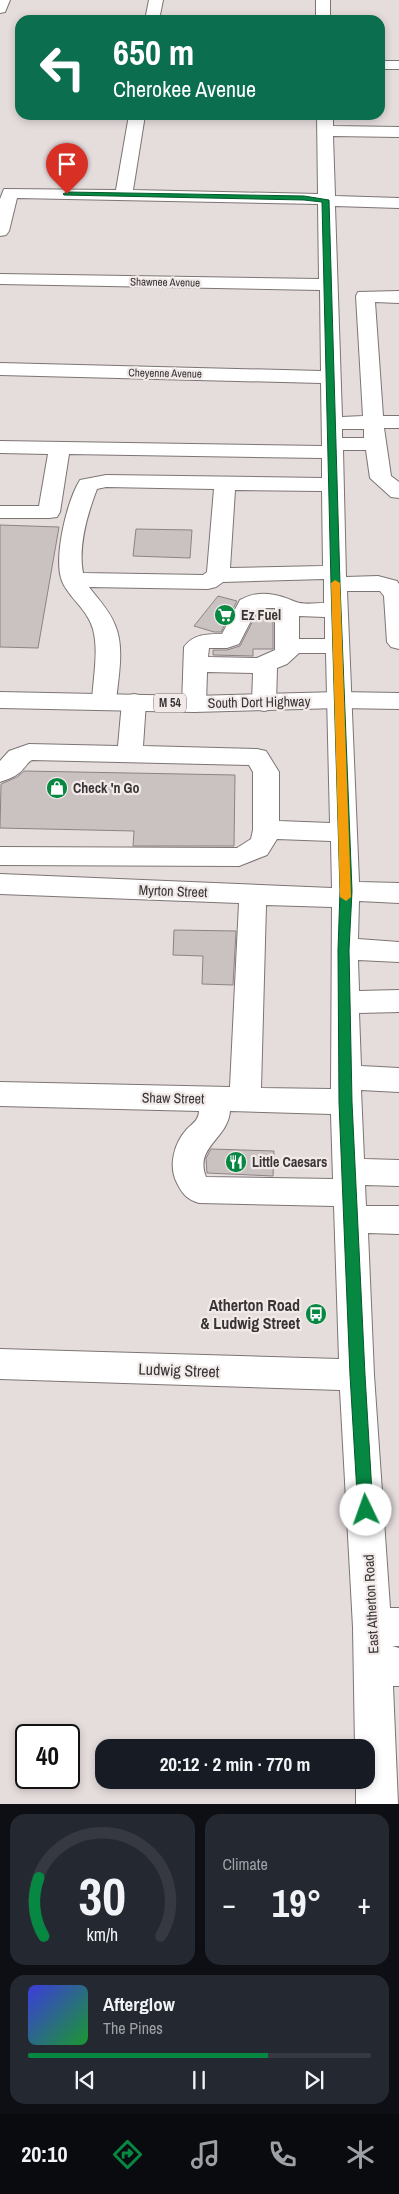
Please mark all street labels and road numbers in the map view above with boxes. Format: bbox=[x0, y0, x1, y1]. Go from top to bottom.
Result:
street label: Shawnee Avenue bbox=[130, 274, 200, 290]
street label: Cheyenne Avenue bbox=[128, 365, 202, 381]
street label: South Dort Highway bbox=[207, 692, 311, 712]
road number: M 54 bbox=[154, 694, 186, 712]
street label: Myrton Street bbox=[138, 881, 208, 901]
street label: Shaw Street bbox=[142, 1088, 204, 1108]
street label: Ludwig Street bbox=[138, 1358, 220, 1382]
street label: East Atherton Road bbox=[359, 1554, 383, 1654]

